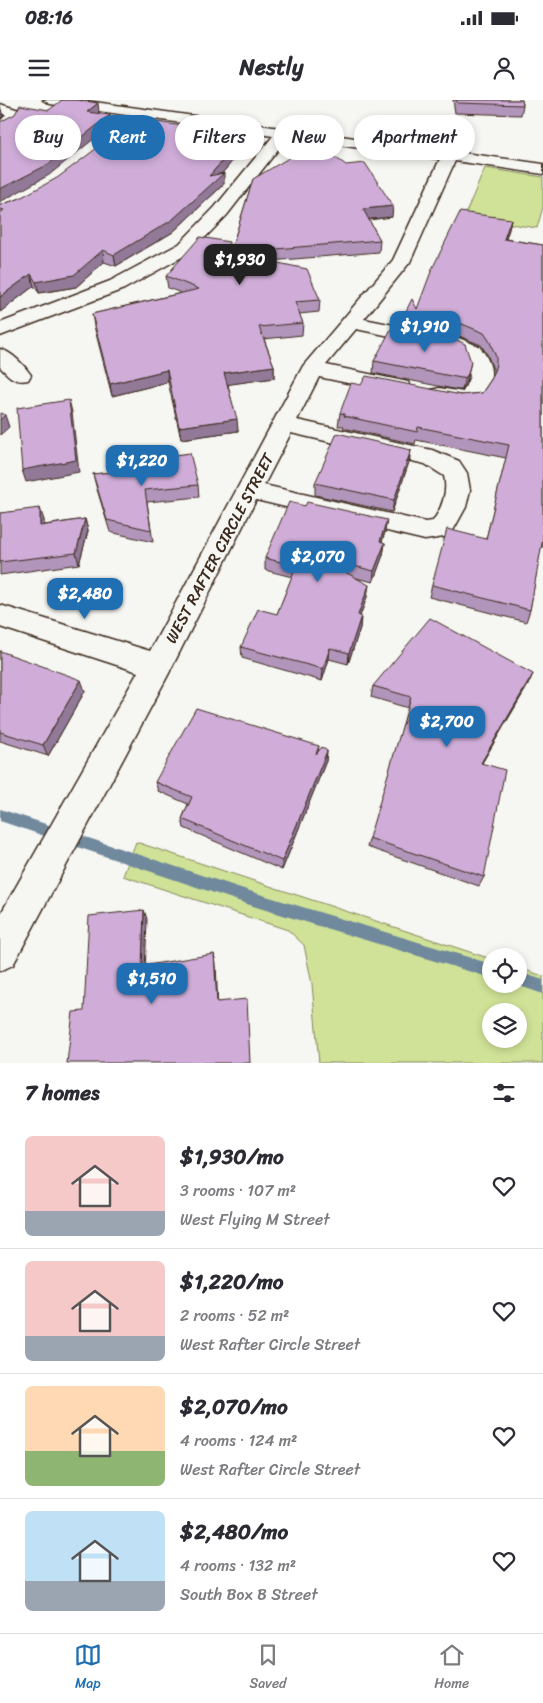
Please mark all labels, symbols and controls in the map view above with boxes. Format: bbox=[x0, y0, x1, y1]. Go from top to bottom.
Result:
text: 08:16 bbox=[25, 1, 73, 34]
text: Nestly bbox=[240, 48, 303, 87]
icon: menu bbox=[25, 54, 53, 82]
icon: person bbox=[490, 54, 518, 82]
chip: Buy bbox=[15, 115, 81, 160]
chip: Rent bbox=[91, 115, 165, 160]
chip: Filters bbox=[175, 115, 264, 160]
chip: New bbox=[274, 115, 344, 160]
chip: Apartment bbox=[354, 115, 475, 160]
pin: $1,930 bbox=[199, 244, 281, 286]
text: $1,930 bbox=[215, 245, 265, 274]
pin: $1,910 bbox=[384, 310, 466, 353]
text: $1,910 bbox=[401, 312, 449, 341]
pin: $1,220 bbox=[101, 444, 183, 487]
text: $1,220 bbox=[117, 446, 167, 475]
street label: WEST RAFTER CIRCLE STREET bbox=[157, 447, 283, 649]
pin: $2,070 bbox=[277, 540, 359, 583]
text: $2,070 bbox=[291, 542, 345, 571]
pin: $2,480 bbox=[44, 578, 126, 620]
text: $2,480 bbox=[58, 579, 112, 608]
pin: $2,700 bbox=[406, 706, 488, 748]
text: $2,700 bbox=[420, 707, 474, 736]
map controls bbox=[482, 948, 527, 1048]
button: locate bbox=[482, 948, 527, 993]
pin: $1,510 bbox=[111, 962, 193, 1005]
text: $1,510 bbox=[128, 964, 176, 993]
button: layers bbox=[482, 1003, 527, 1048]
text: 7 homes bbox=[25, 1074, 100, 1112]
icon: filters bbox=[490, 1079, 518, 1107]
text: $1,930/mo bbox=[180, 1138, 284, 1176]
icon: home bbox=[65, 1156, 125, 1216]
icon: heart bbox=[490, 1172, 518, 1200]
text: 3 rooms · 107 m² bbox=[180, 1176, 296, 1205]
text: West Flying M Street bbox=[180, 1205, 330, 1234]
text: $1,220/mo bbox=[180, 1263, 284, 1301]
icon: home bbox=[65, 1281, 125, 1341]
icon: heart bbox=[490, 1297, 518, 1325]
text: 2 rooms · 52 m² bbox=[180, 1301, 289, 1330]
text: West Rafter Circle Street bbox=[180, 1330, 360, 1359]
text: $2,070/mo bbox=[180, 1388, 288, 1426]
icon: home bbox=[65, 1406, 125, 1466]
icon: heart bbox=[490, 1422, 518, 1450]
text: 4 rooms · 124 m² bbox=[180, 1426, 297, 1455]
text: West Rafter Circle Street bbox=[180, 1455, 360, 1484]
text: $2,480/mo bbox=[180, 1513, 288, 1551]
icon: home bbox=[65, 1531, 125, 1591]
icon: heart bbox=[490, 1547, 518, 1575]
text: 4 rooms · 132 m² bbox=[180, 1551, 296, 1580]
text: South Box B Street bbox=[180, 1580, 318, 1609]
tab: Map bbox=[74, 1641, 102, 1696]
tab: Saved bbox=[250, 1641, 286, 1696]
tab: Home bbox=[434, 1641, 469, 1696]

